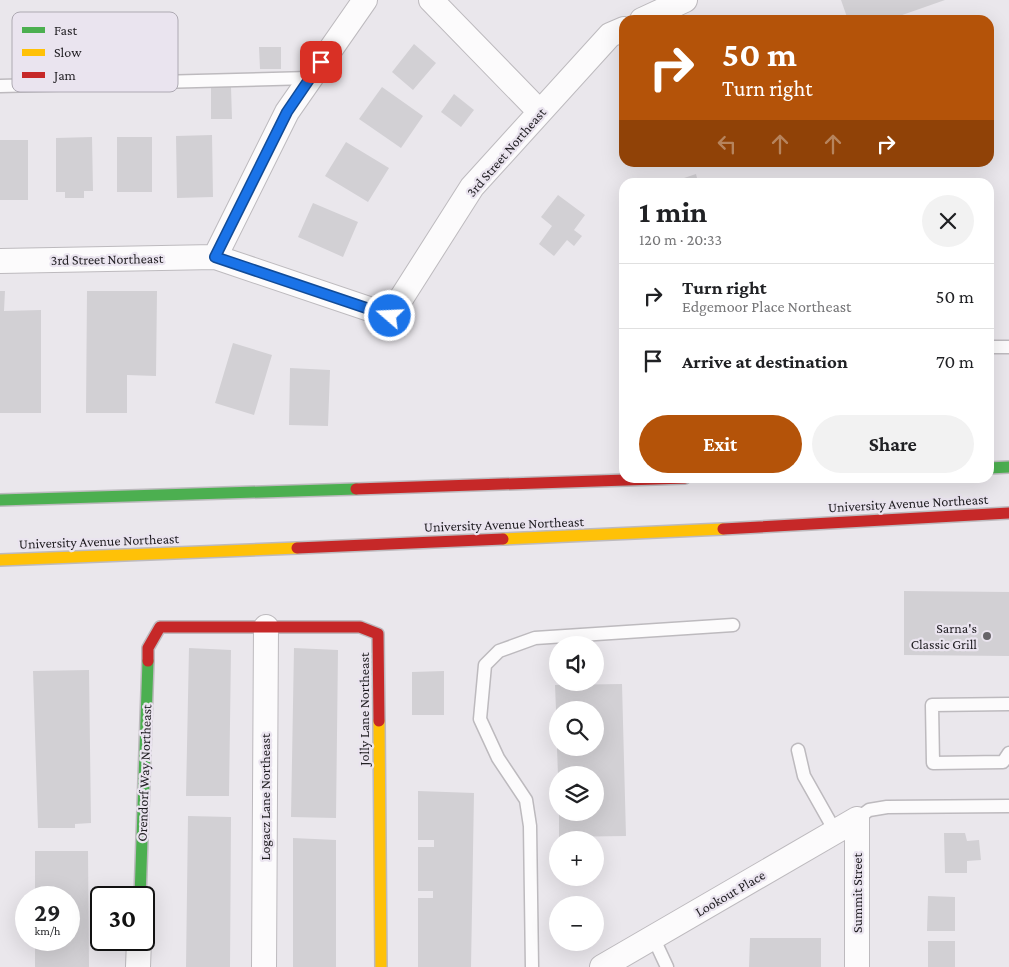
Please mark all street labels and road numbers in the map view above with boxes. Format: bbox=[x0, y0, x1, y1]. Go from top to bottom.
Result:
street label: 3rd Street Northeast bbox=[463, 104, 549, 200]
street label: 3rd Street Northeast bbox=[51, 250, 164, 268]
street label: University Avenue Northeast bbox=[828, 491, 989, 515]
street label: University Avenue Northeast bbox=[424, 513, 585, 535]
street label: University Avenue Northeast bbox=[19, 530, 180, 552]
street label: Jolly Lane Northeast bbox=[356, 652, 372, 768]
street label: Orendorf Way Northeast bbox=[134, 704, 154, 842]
street label: Logacz Lane Northeast bbox=[257, 733, 273, 861]
street label: Summit Street bbox=[849, 853, 865, 933]
street label: Lookout Place bbox=[692, 867, 768, 919]

